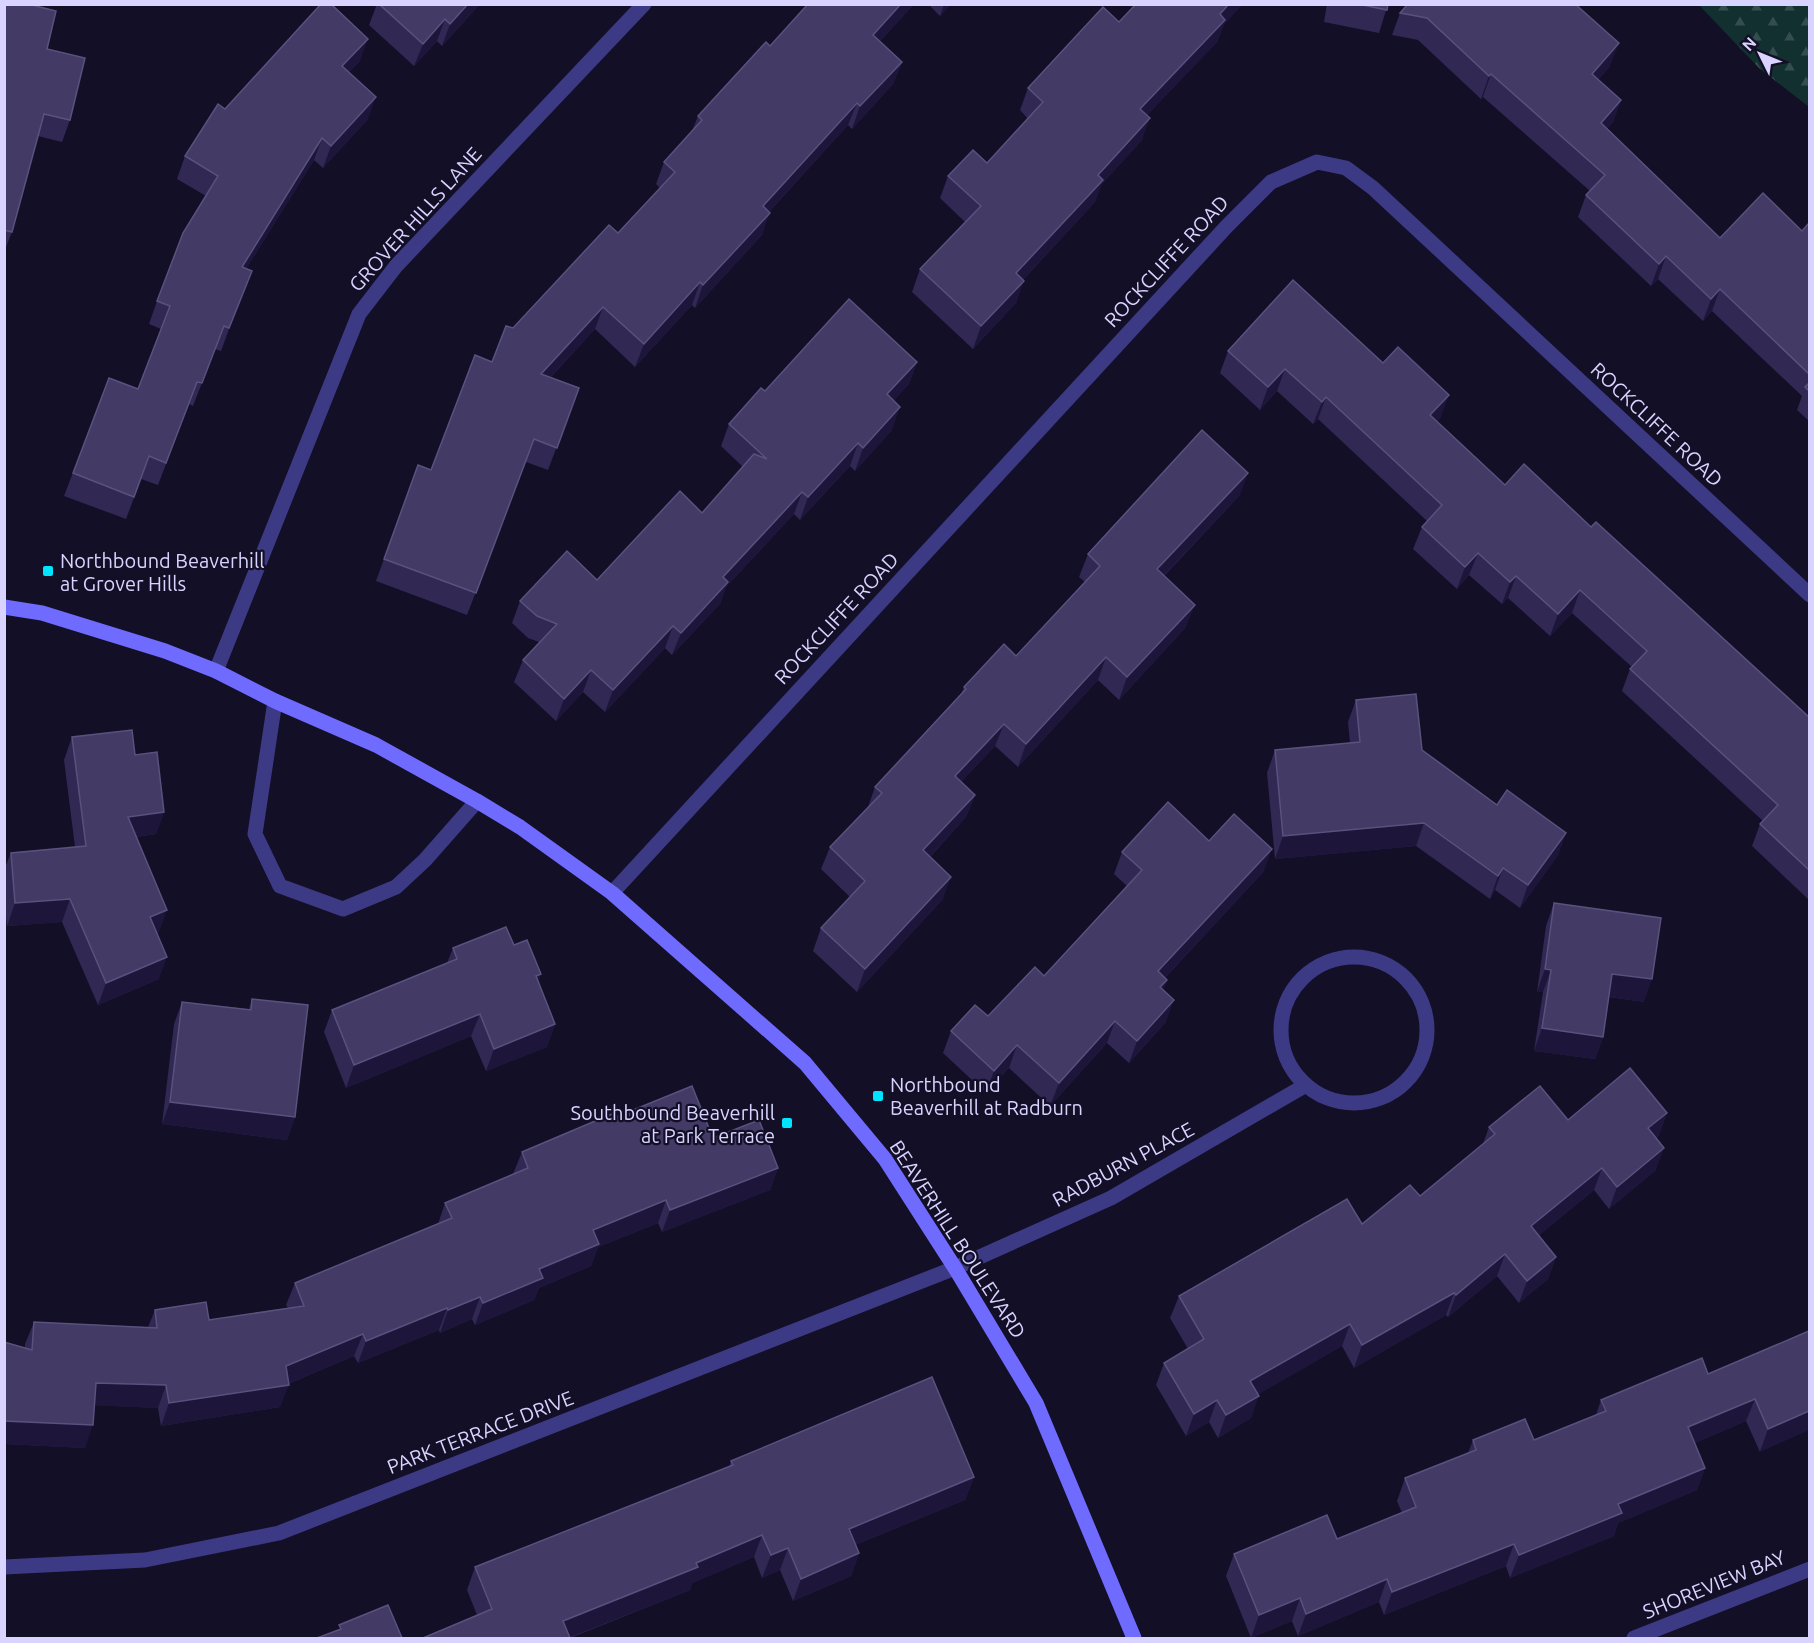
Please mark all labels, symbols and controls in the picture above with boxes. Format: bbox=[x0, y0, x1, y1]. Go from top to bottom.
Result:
north arrow bbox=[1730, 24, 1790, 84]
text: N bbox=[1738, 33, 1760, 54]
street label: GROVER HILLS LANE bbox=[344, 142, 486, 296]
street label: ROCKCLIFFE ROAD bbox=[1099, 191, 1233, 331]
street label: ROCKCLIFFE ROAD bbox=[1587, 357, 1727, 491]
street label: ROCKCLIFFE ROAD bbox=[769, 548, 903, 688]
place label: Northbound Beaverhill at Grover Hills bbox=[60, 549, 264, 595]
marker: Northbound Beaverhill at Grover Hills bbox=[41, 564, 55, 578]
place label: Northbound Beaverhill at Radburn bbox=[890, 1073, 1083, 1119]
marker: Northbound Beaverhill at Radburn bbox=[871, 1089, 885, 1103]
place label: Southbound Beaverhill at Park Terrace bbox=[571, 1101, 775, 1147]
marker: Southbound Beaverhill at Park Terrace bbox=[780, 1116, 794, 1130]
street label: RADBURN PLACE bbox=[1048, 1117, 1198, 1211]
street label: BEAVERHILL BOULEVARD bbox=[885, 1136, 1031, 1342]
street label: PARK TERRACE DRIVE bbox=[384, 1386, 576, 1478]
street label: SHOREVIEW BAY bbox=[1639, 1545, 1789, 1623]

